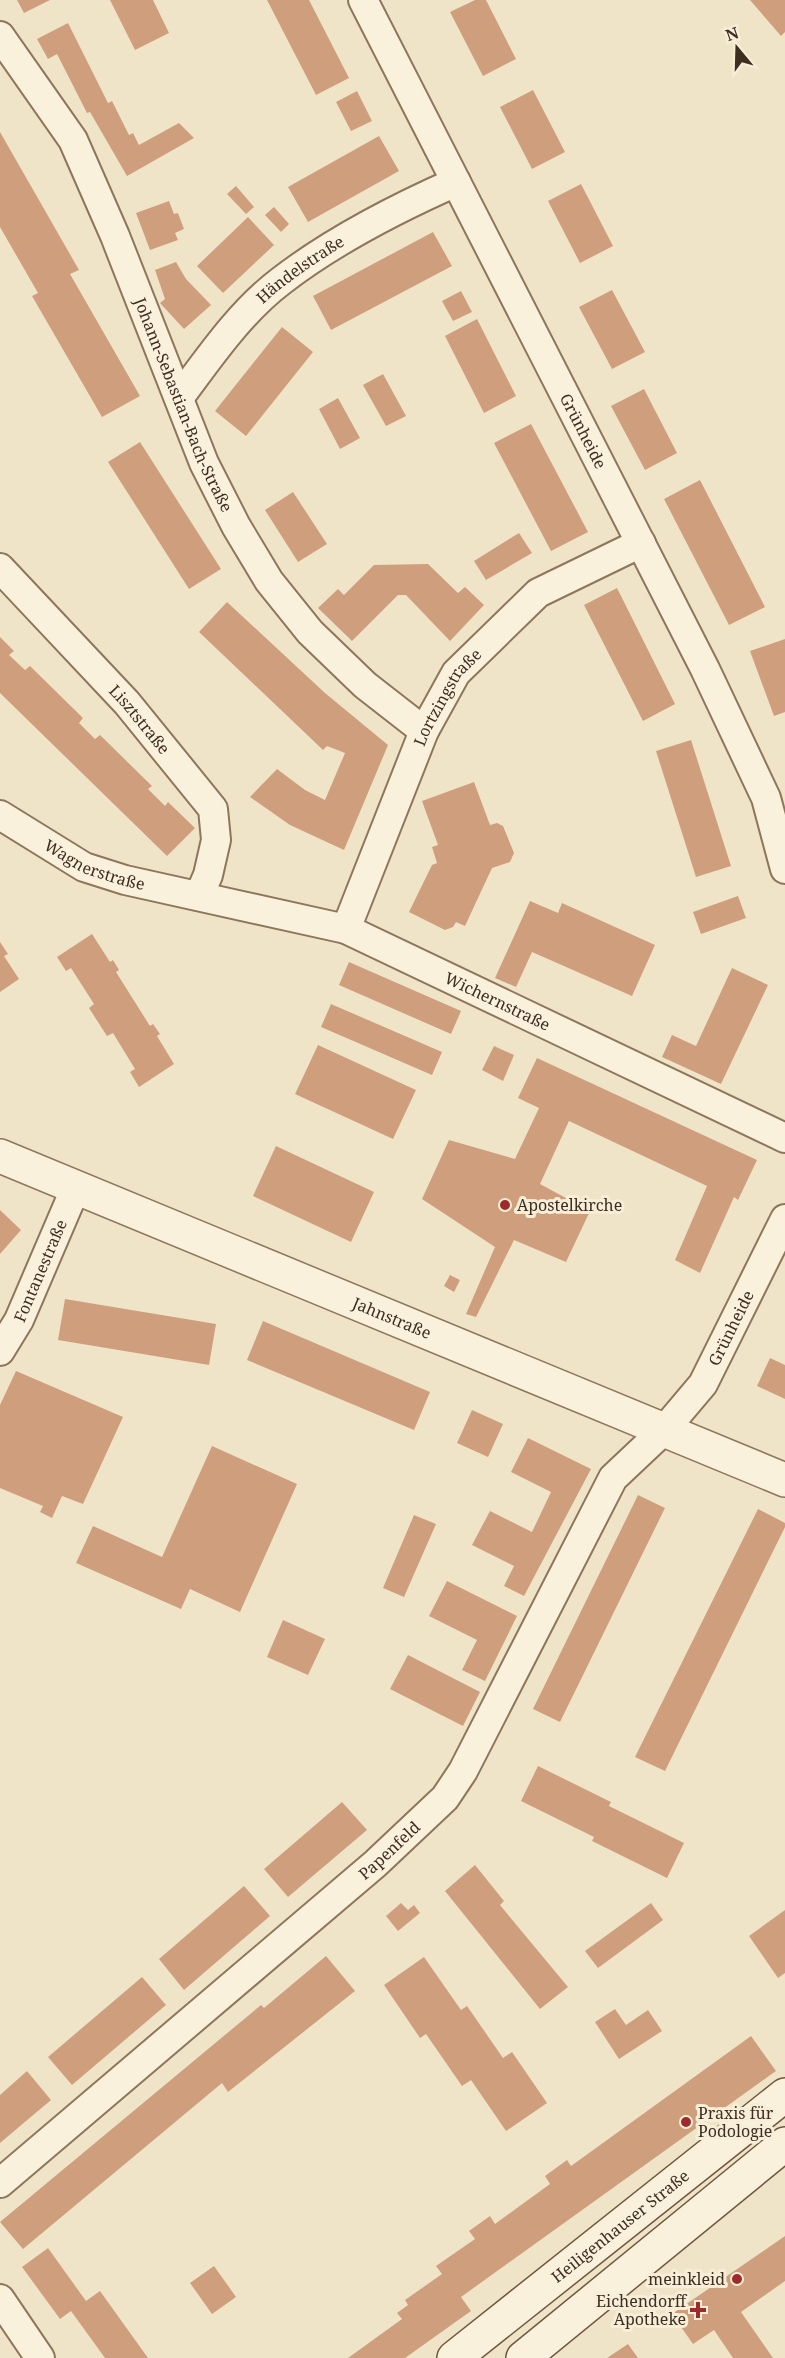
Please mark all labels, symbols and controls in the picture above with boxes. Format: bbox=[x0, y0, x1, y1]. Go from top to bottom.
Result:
north arrow bbox=[707, 18, 767, 78]
text: N bbox=[723, 21, 742, 46]
street label: Händelstraße bbox=[251, 230, 348, 308]
street label: Johann-Sebastian-Bach-Straße bbox=[129, 293, 238, 516]
street label: Grünheide bbox=[555, 390, 612, 472]
street label: Lortzingstraße bbox=[408, 643, 486, 749]
street label: Lisztstraße bbox=[104, 680, 175, 759]
street label: Wagnerstraße bbox=[40, 834, 147, 895]
street label: Wichernstraße bbox=[441, 967, 554, 1036]
place label: Apostelkirche bbox=[517, 1194, 622, 1216]
marker: Apostelkirche bbox=[498, 1198, 512, 1212]
street label: Fontanestraße bbox=[8, 1216, 72, 1326]
street label: Grünheide bbox=[703, 1287, 759, 1370]
street label: Jahnstraße bbox=[348, 1291, 435, 1344]
street label: Papenfeld bbox=[354, 1816, 425, 1884]
place label: Praxis für Podologie bbox=[698, 2102, 774, 2142]
marker: Praxis für Podologie bbox=[679, 2115, 693, 2129]
street label: Heiligenhauser Straße bbox=[546, 2165, 694, 2288]
place label: meinkleid bbox=[648, 2268, 725, 2290]
marker: meinkleid bbox=[730, 2272, 744, 2286]
place label: Eichendorff Apotheke bbox=[596, 2290, 688, 2330]
marker: Eichendorff Apotheke bbox=[691, 2303, 705, 2317]

